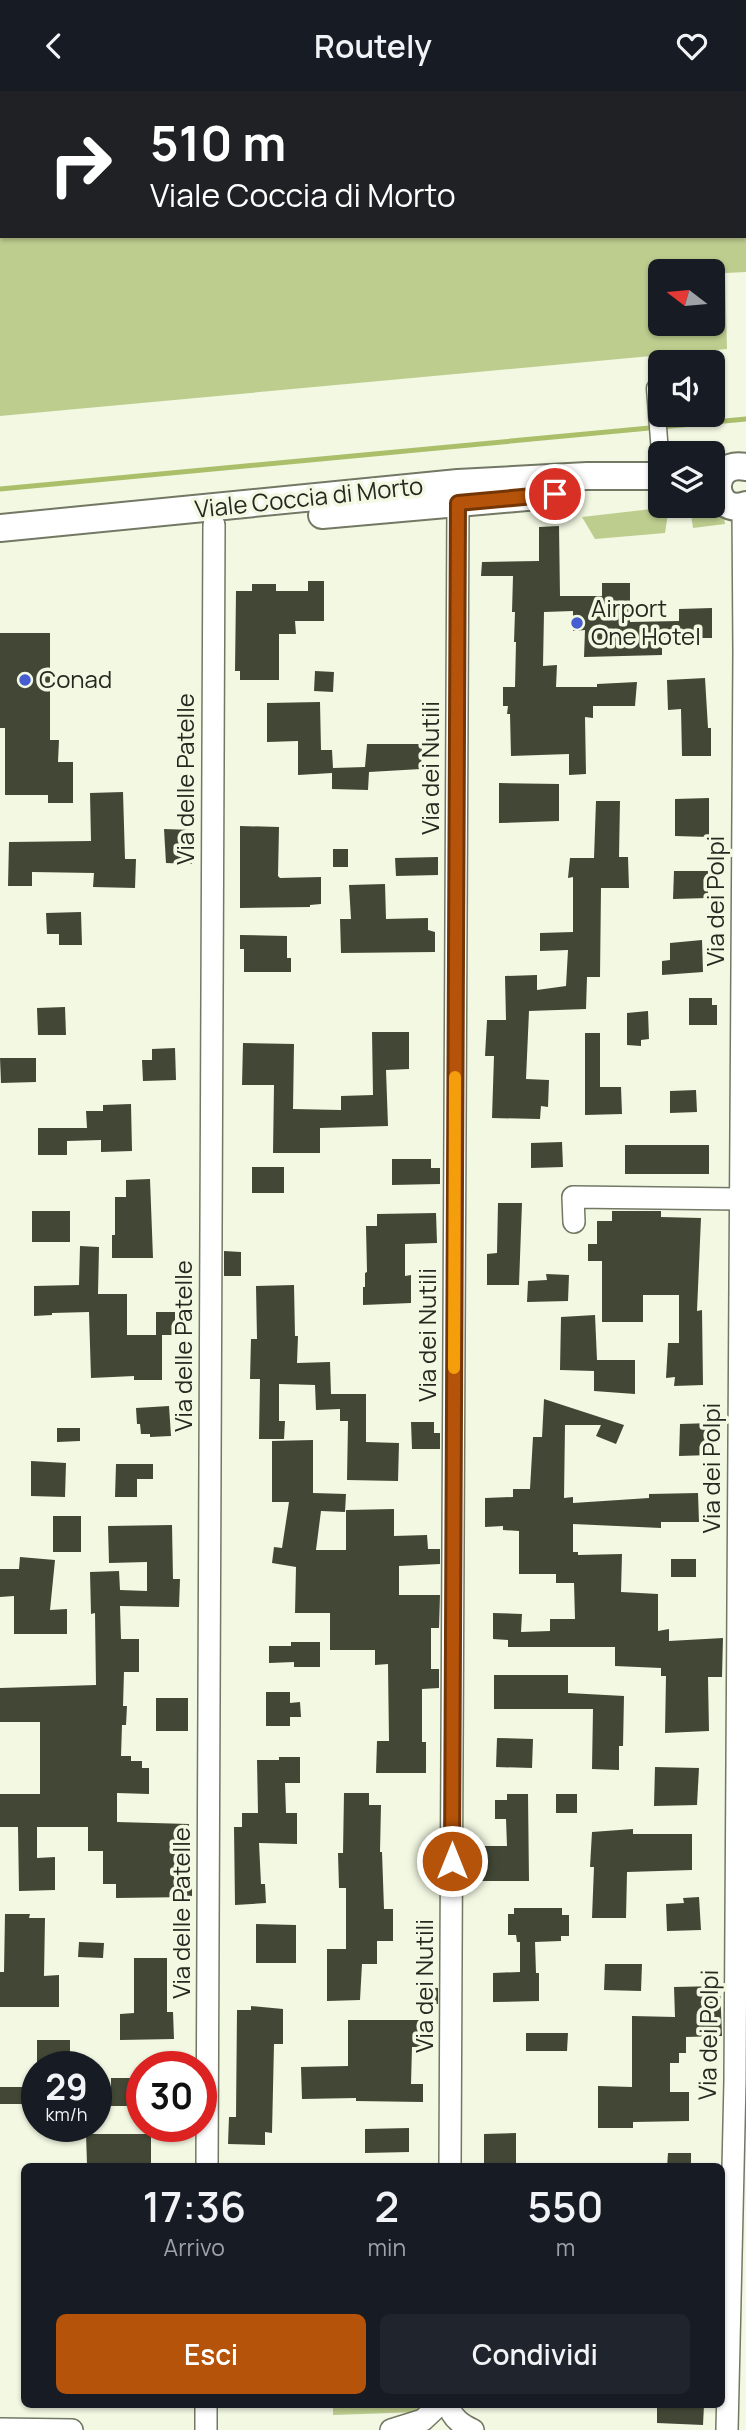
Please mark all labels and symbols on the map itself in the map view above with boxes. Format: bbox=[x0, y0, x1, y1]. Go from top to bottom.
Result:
north arrow bbox=[648, 259, 724, 336]
pin bbox=[525, 464, 585, 524]
street label: Viale Coccia di Morto bbox=[193, 468, 425, 525]
place label: Airport One Hotel bbox=[591, 591, 701, 652]
marker: Airport One Hotel bbox=[569, 615, 585, 631]
place label: Conad bbox=[39, 662, 112, 695]
marker: Conad bbox=[17, 672, 33, 688]
street label: Via delle Patelle bbox=[168, 693, 201, 865]
street label: Via dei Nutili bbox=[413, 701, 446, 835]
street label: Via dei Polpi bbox=[698, 836, 731, 966]
street label: Via delle Patelle bbox=[166, 1260, 199, 1432]
street label: Via dei Nutili bbox=[410, 1268, 443, 1402]
street label: Via dei Polpi bbox=[694, 1403, 727, 1533]
position arrow bbox=[415, 1824, 489, 1898]
street label: Via delle Patelle bbox=[164, 1827, 197, 1999]
street label: Via dei Nutili bbox=[407, 1919, 440, 2053]
street label: Via dei Polpi bbox=[690, 1969, 725, 2100]
speed limit sign: 30 bbox=[126, 2051, 217, 2142]

